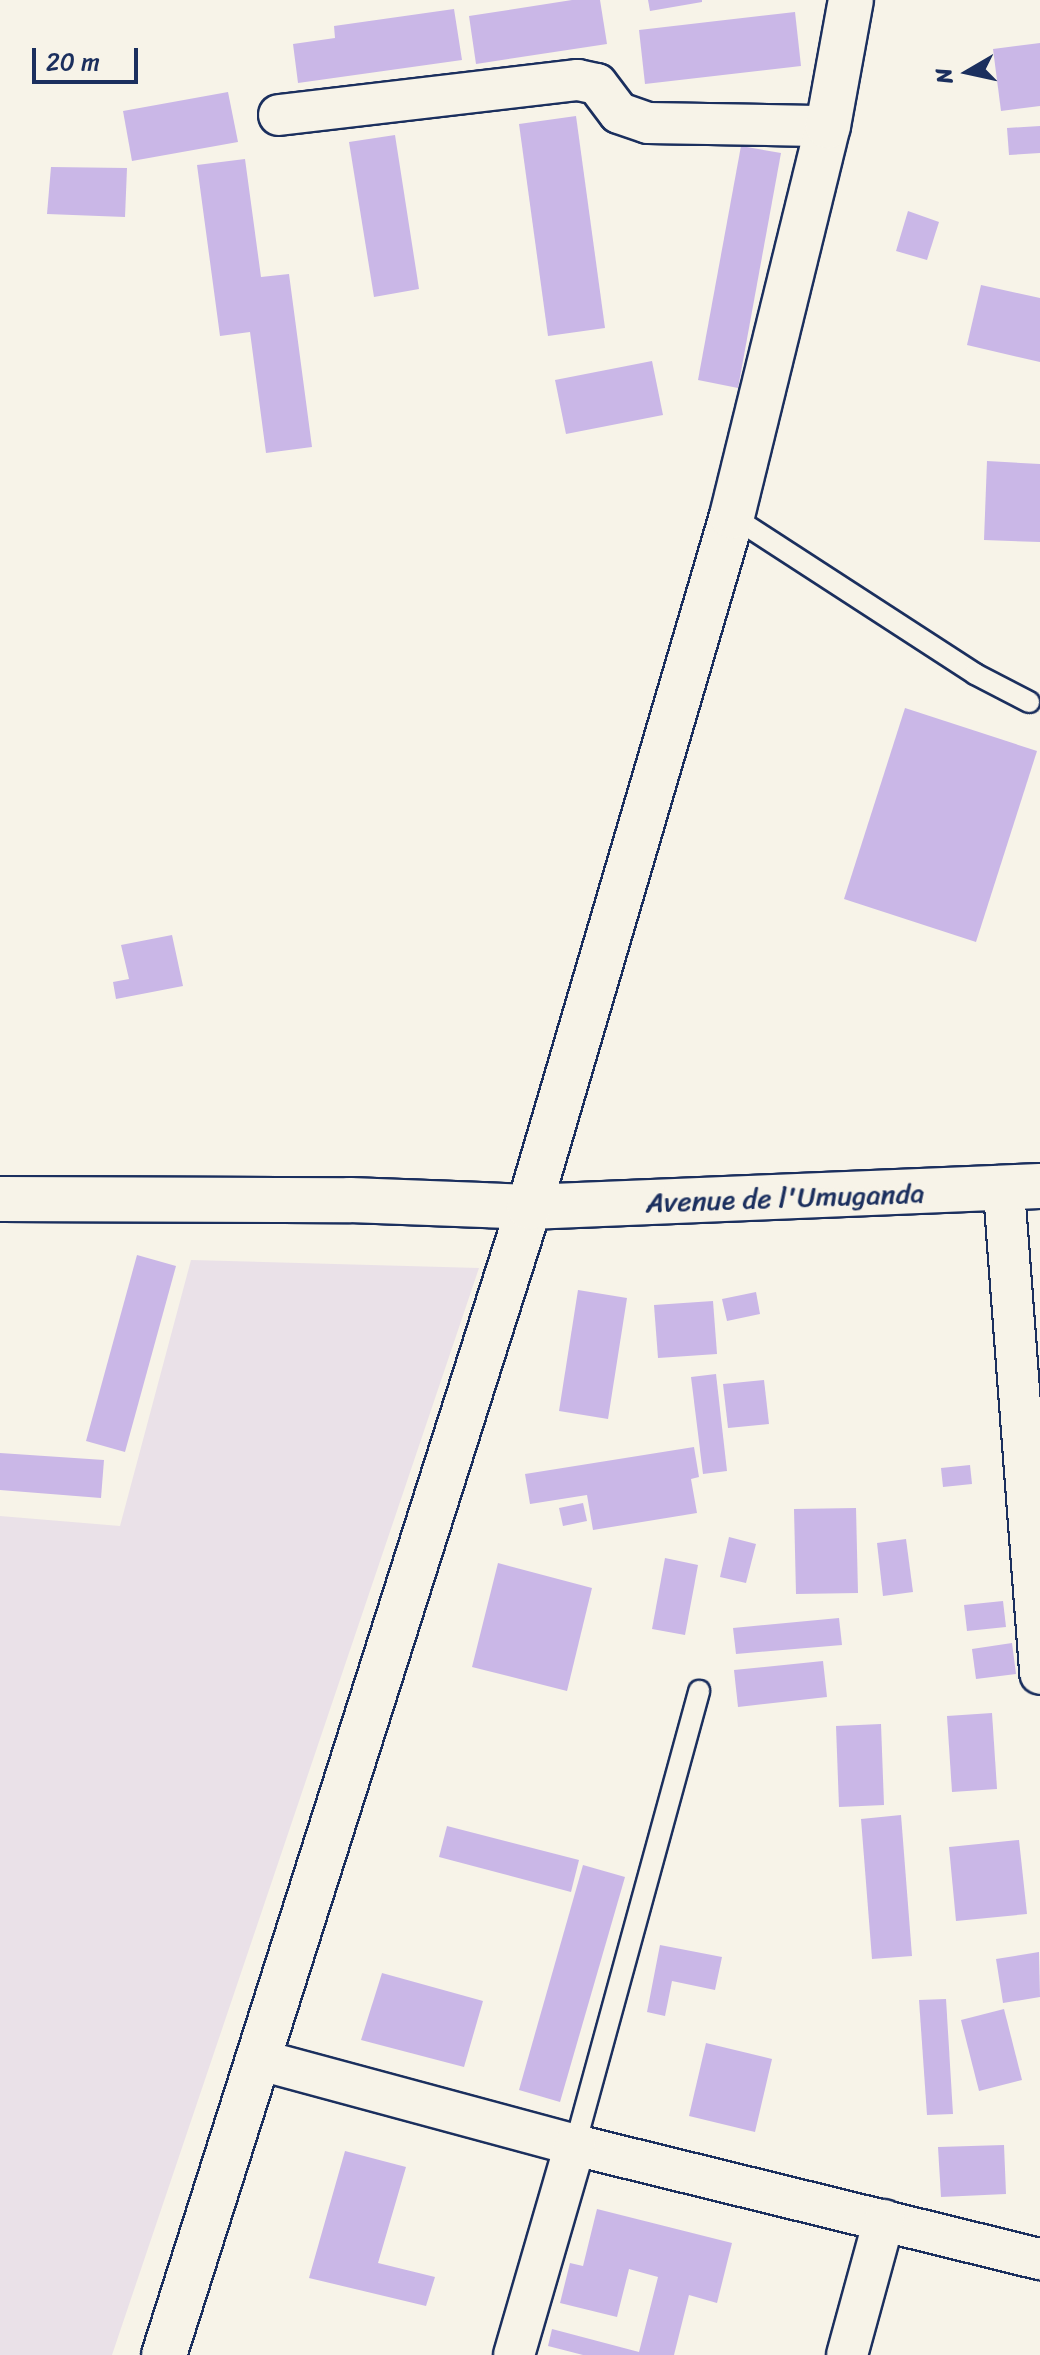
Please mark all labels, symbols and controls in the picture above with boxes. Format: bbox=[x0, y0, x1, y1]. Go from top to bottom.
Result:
scale bar bbox=[36, 32, 142, 82]
north arrow bbox=[928, 32, 1008, 112]
text: 20 m bbox=[46, 41, 100, 83]
text: N bbox=[923, 65, 964, 86]
street label: Avenue de l'Umuganda bbox=[645, 1176, 925, 1220]

